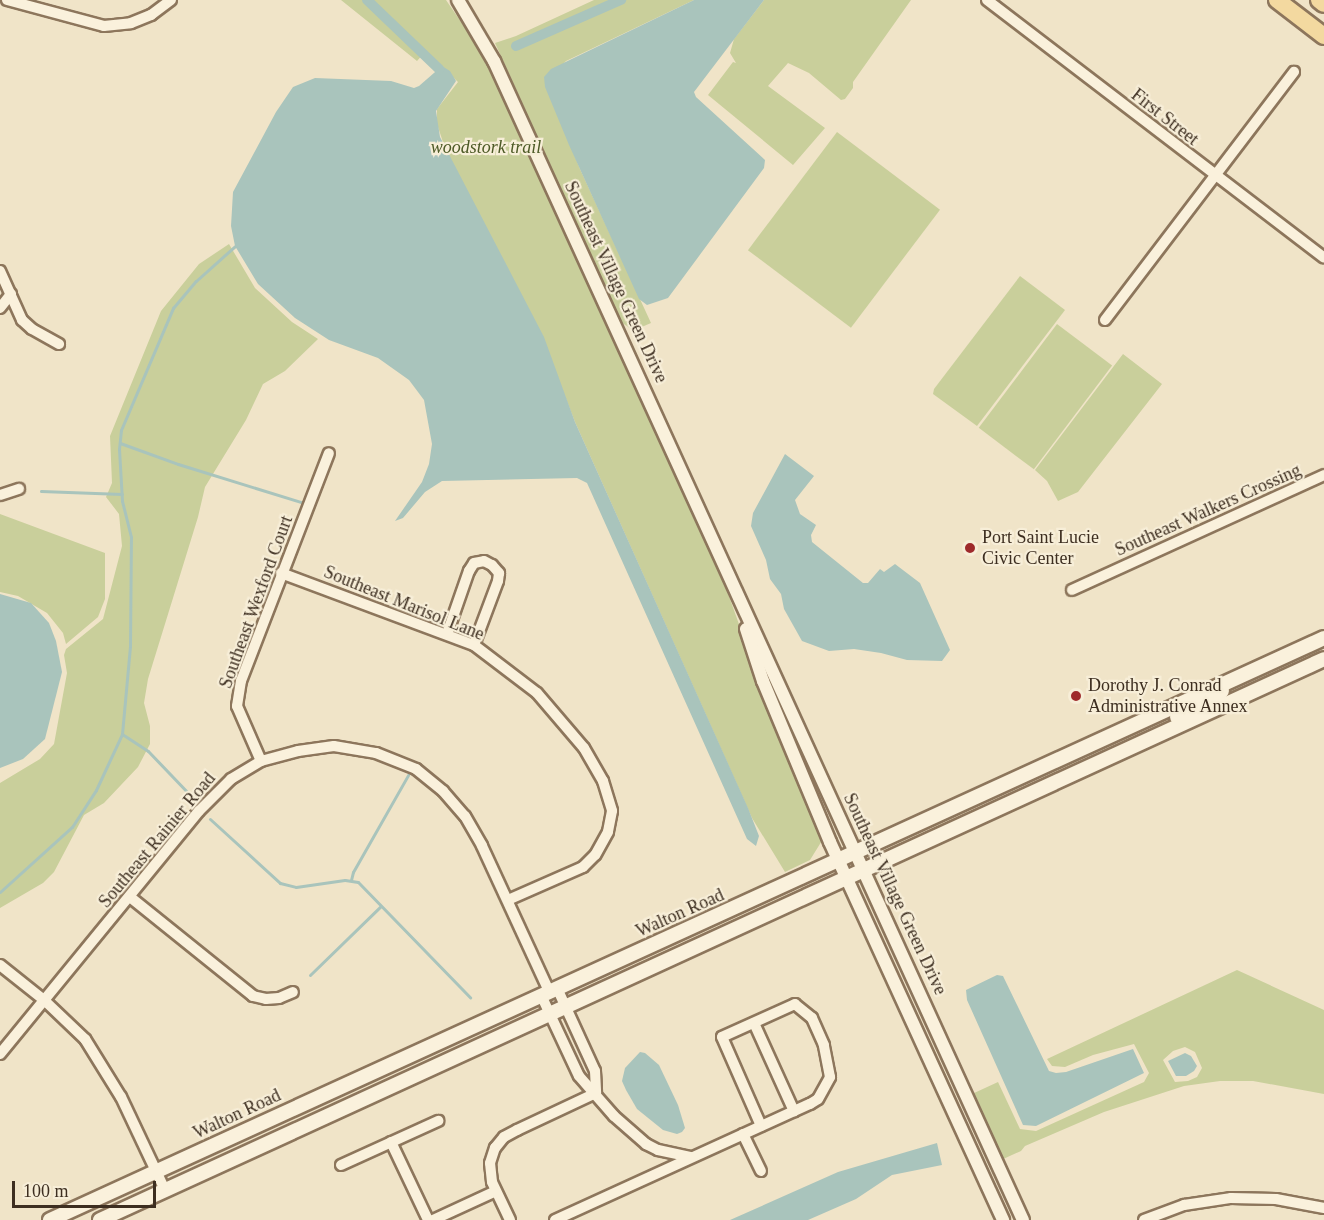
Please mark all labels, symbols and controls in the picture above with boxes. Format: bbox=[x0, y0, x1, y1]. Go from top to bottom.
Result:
street label: First Street bbox=[1127, 84, 1203, 150]
park label: woodstork trail bbox=[431, 136, 541, 158]
street label: Southeast Village Green Drive bbox=[560, 178, 672, 386]
street label: Southeast Walkers Crossing bbox=[1112, 459, 1304, 561]
street label: Southeast Wexford Court bbox=[215, 513, 297, 691]
place label: Port Saint Lucie Civic Center bbox=[982, 527, 1099, 570]
marker: Port Saint Lucie Civic Center bbox=[963, 541, 977, 555]
street label: Southeast Marisol Lane bbox=[321, 561, 487, 645]
place label: Dorothy J. Conrad Administrative Annex bbox=[1088, 675, 1248, 718]
marker: Dorothy J. Conrad Administrative Annex bbox=[1069, 689, 1083, 703]
street label: Southeast Rainier Road bbox=[94, 768, 220, 912]
street label: Southeast Village Green Drive bbox=[839, 790, 951, 998]
street label: Walton Road bbox=[633, 884, 727, 942]
street label: Walton Road bbox=[190, 1084, 284, 1144]
scale bar bbox=[15, 1169, 159, 1207]
text: 100 m bbox=[23, 1181, 69, 1201]

